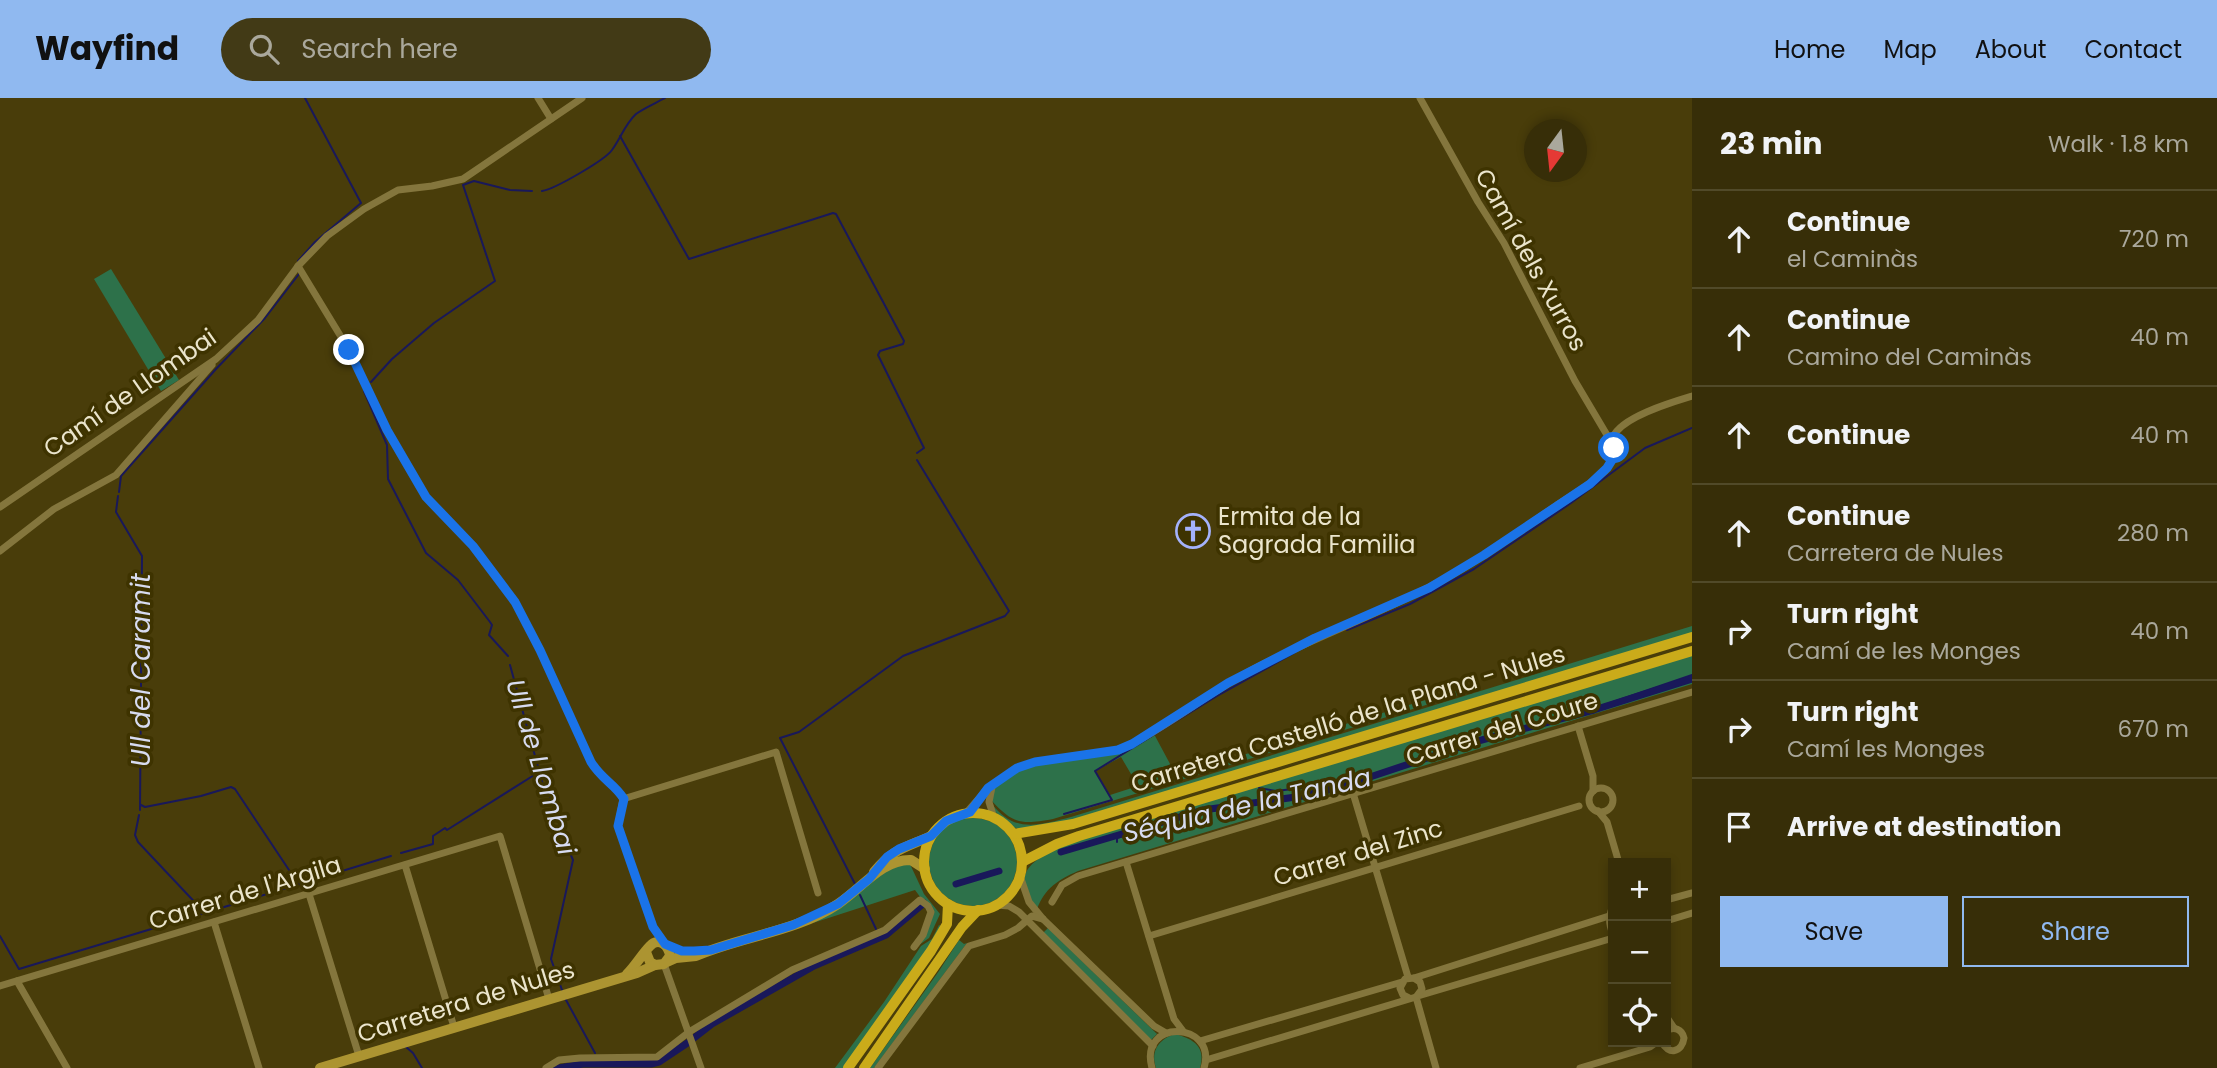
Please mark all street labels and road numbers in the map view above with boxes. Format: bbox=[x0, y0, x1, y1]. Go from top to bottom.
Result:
street label: Camí dels Xurros bbox=[1468, 163, 1595, 357]
street label: Camí de Llombai bbox=[37, 321, 223, 465]
street label: Carretera Castelló de la Plana - Nules bbox=[1127, 637, 1569, 800]
street label: Carrer del Coure bbox=[1402, 684, 1602, 773]
street label: Carrer del Zinc bbox=[1269, 811, 1446, 894]
street label: Carrer de l'Argila bbox=[145, 848, 345, 937]
street label: Carretera de Nules bbox=[353, 953, 579, 1050]

